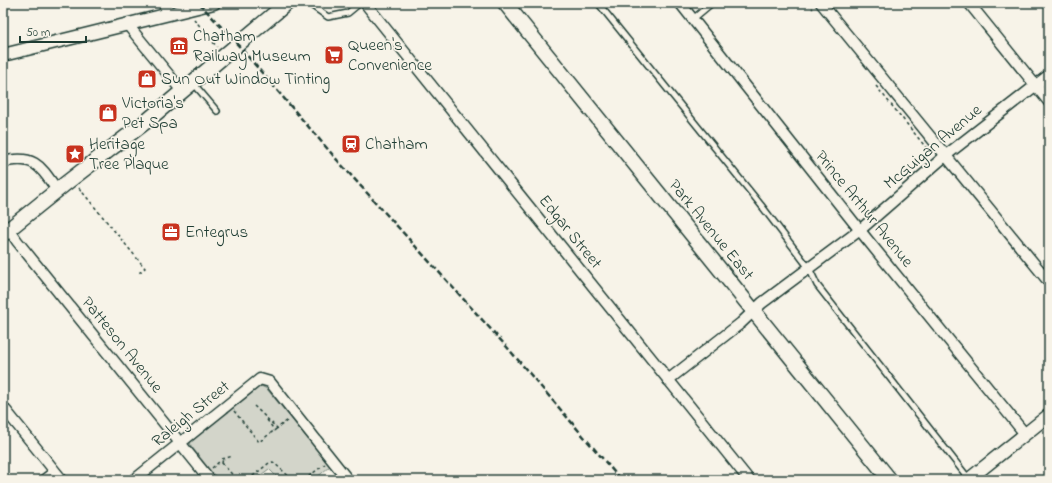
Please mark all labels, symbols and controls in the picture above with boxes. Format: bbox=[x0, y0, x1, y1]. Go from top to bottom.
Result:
scale bar bbox=[20, 18, 86, 44]
text: 50 m bbox=[26, 24, 50, 42]
place label: Chatham Railway Museum bbox=[193, 24, 311, 70]
place label: Queen's Convenience bbox=[348, 33, 432, 78]
museum icon: Chatham Railway Museum bbox=[168, 35, 190, 57]
supermarket icon: Queen's Convenience bbox=[323, 44, 345, 66]
place label: Sun Out Window Tinting bbox=[161, 67, 330, 94]
shop icon: Sun Out Window Tinting bbox=[136, 68, 158, 90]
place label: Victoria's Pet Spa bbox=[121, 91, 184, 136]
street label: McGuigan Avenue bbox=[878, 98, 989, 197]
shop icon: Victoria's Pet Spa bbox=[97, 102, 119, 124]
place label: Heritage Tree Plaque bbox=[89, 132, 169, 177]
place label: Chatham bbox=[365, 132, 428, 157]
station icon: Chatham bbox=[340, 133, 362, 155]
place icon: Heritage Tree Plaque bbox=[64, 143, 86, 165]
street label: Prince Arthur Avenue bbox=[809, 145, 919, 273]
street label: Park Avenue East bbox=[662, 174, 760, 286]
street label: Edgar Street bbox=[531, 190, 608, 276]
place label: Entegrus bbox=[185, 220, 248, 247]
office icon: Entegrus bbox=[160, 221, 182, 243]
street label: Patteson Avenue bbox=[75, 291, 169, 399]
street label: Raleigh Street bbox=[147, 374, 237, 455]

